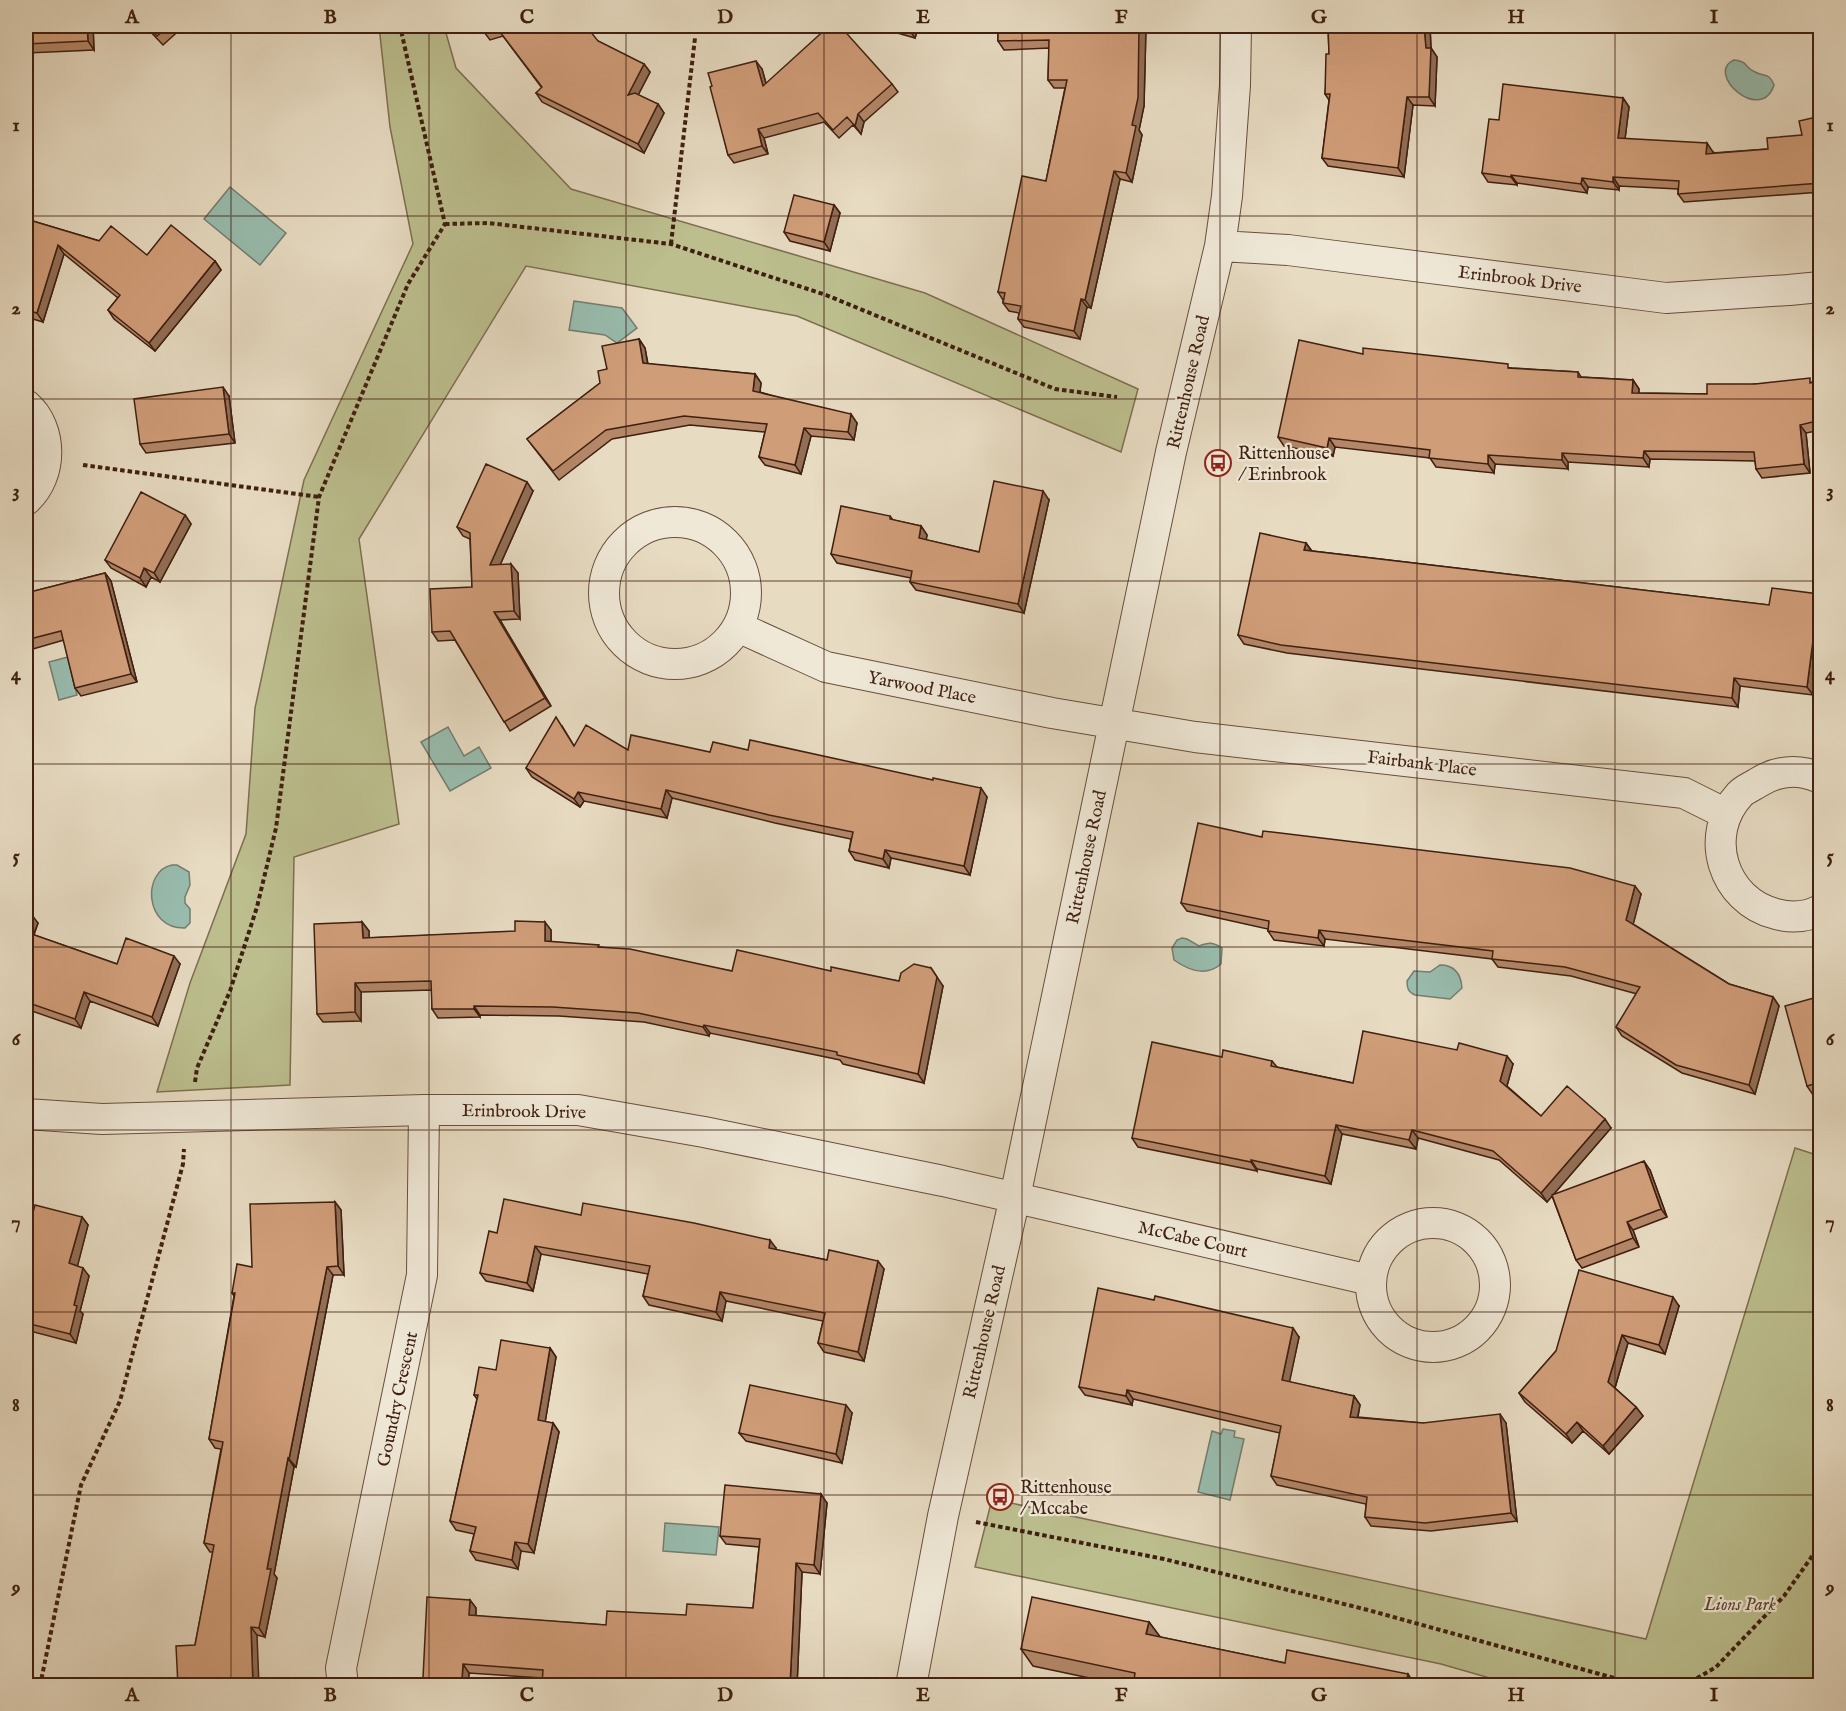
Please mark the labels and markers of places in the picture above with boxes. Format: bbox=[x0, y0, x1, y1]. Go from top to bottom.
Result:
place label: Rittenhouse / Erinbrook bbox=[1238, 443, 1330, 487]
bus stop icon: Rittenhouse / Erinbrook bbox=[1203, 448, 1233, 478]
place label: Rittenhouse / Mccabe bbox=[1020, 1477, 1112, 1521]
bus stop icon: Rittenhouse / Mccabe bbox=[985, 1482, 1015, 1512]

